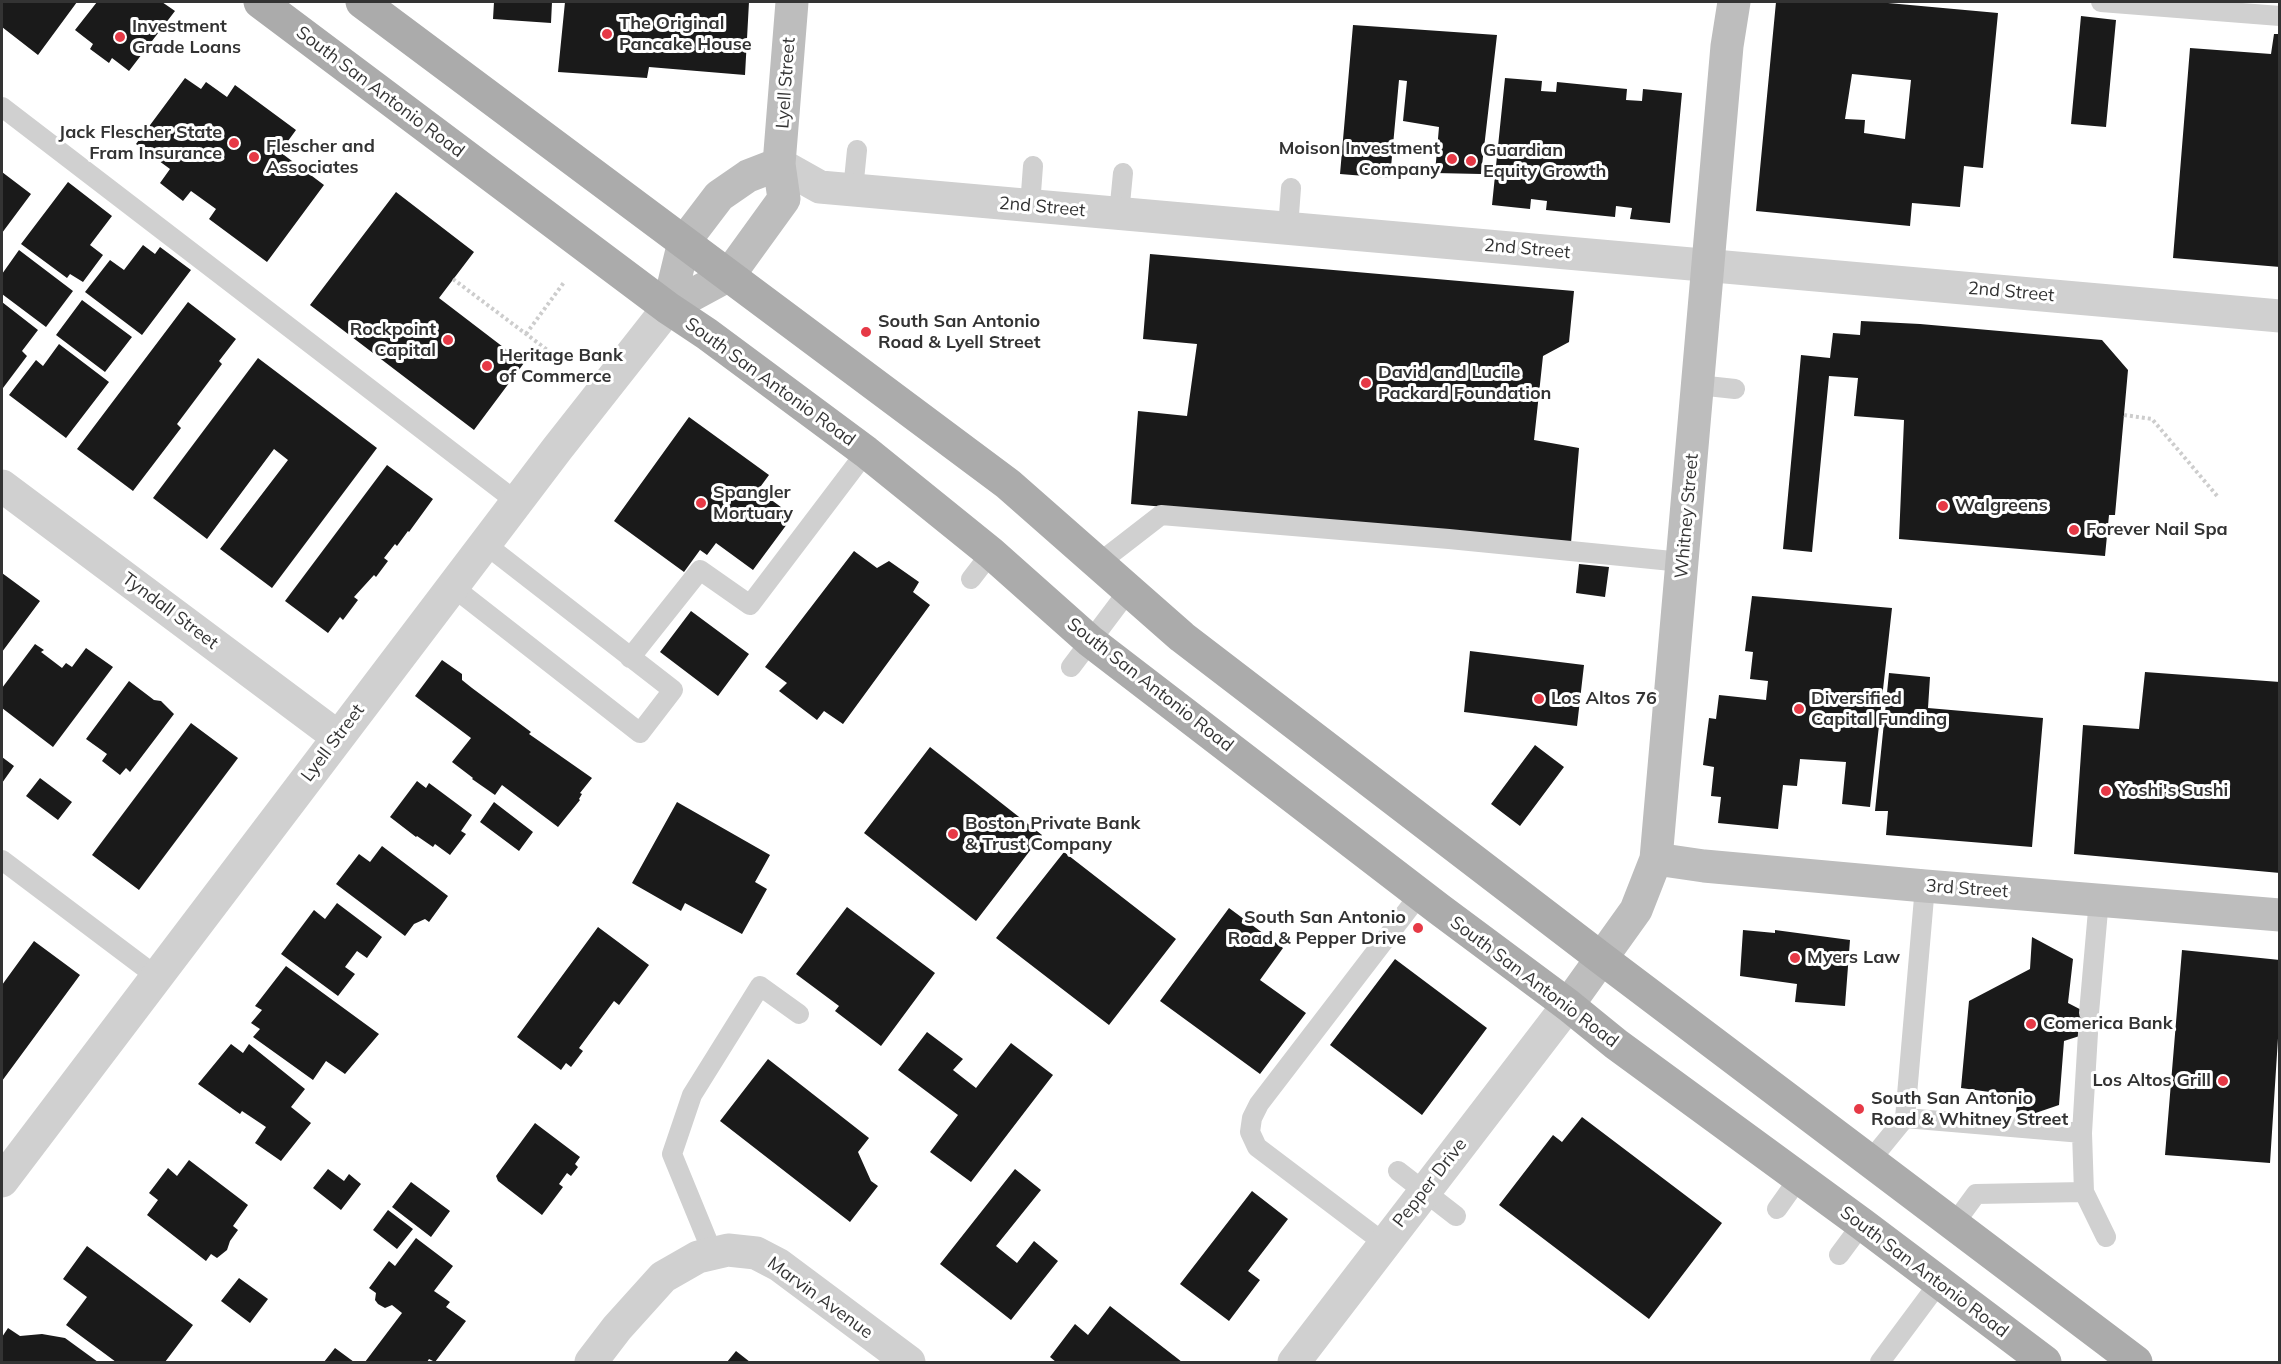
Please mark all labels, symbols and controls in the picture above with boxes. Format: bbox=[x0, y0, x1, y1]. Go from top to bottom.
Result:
place label: The Original Pancake House bbox=[619, 13, 752, 56]
place label: Investment Grade Loans bbox=[132, 16, 241, 58]
street label: South San Antonio Road bbox=[292, 22, 468, 162]
marker: The Original Pancake House bbox=[600, 27, 614, 41]
marker: Investment Grade Loans bbox=[113, 30, 127, 44]
street label: Lyell Street bbox=[772, 37, 800, 129]
place label: Jack Flescher State Fram Insurance bbox=[59, 122, 222, 164]
marker: Jack Flescher State Fram Insurance bbox=[227, 136, 241, 150]
place label: Flescher and Associates bbox=[266, 136, 375, 178]
place label: Moison Investment Company bbox=[1279, 138, 1440, 180]
place label: Guardian Equity Growth bbox=[1483, 140, 1606, 182]
marker: Flescher and Associates bbox=[247, 150, 261, 164]
marker: Moison Investment Company bbox=[1445, 152, 1459, 166]
marker: Guardian Equity Growth bbox=[1464, 154, 1478, 168]
street label: 2nd Street bbox=[998, 192, 1086, 222]
street label: 2nd Street bbox=[1483, 234, 1571, 264]
street label: 2nd Street bbox=[1967, 277, 2055, 307]
place label: South San Antonio Road & Lyell Street bbox=[878, 311, 1040, 354]
street label: South San Antonio Road bbox=[681, 313, 859, 451]
place label: Rockpoint Capital bbox=[350, 319, 436, 362]
marker: South San Antonio Road & Lyell Street bbox=[859, 325, 873, 339]
marker: Rockpoint Capital bbox=[441, 333, 455, 347]
place label: Heritage Bank of Commerce bbox=[499, 345, 623, 388]
marker: Heritage Bank of Commerce bbox=[480, 359, 494, 373]
place label: David and Lucile Packard Foundation bbox=[1378, 362, 1551, 404]
marker: David and Lucile Packard Foundation bbox=[1359, 376, 1373, 390]
street label: Whitney Street bbox=[1671, 453, 1703, 579]
place label: Spangler Mortuary bbox=[713, 482, 793, 524]
place label: Walgreens bbox=[1955, 495, 2048, 517]
marker: Spangler Mortuary bbox=[694, 496, 708, 510]
marker: Walgreens bbox=[1936, 499, 1950, 513]
place label: Forever Nail Spa bbox=[2086, 519, 2228, 541]
marker: Forever Nail Spa bbox=[2067, 523, 2081, 537]
street label: Tyndall Street bbox=[118, 568, 222, 654]
street label: South San Antonio Road bbox=[1063, 613, 1237, 757]
place label: Los Altos 76 bbox=[1551, 688, 1657, 710]
place label: Diversified Capital Funding bbox=[1811, 688, 1947, 730]
marker: Los Altos 76 bbox=[1532, 692, 1546, 706]
street label: Lyell Street bbox=[297, 700, 369, 786]
marker: Diversified Capital Funding bbox=[1792, 702, 1806, 716]
place label: Yoshi's Sushi bbox=[2118, 780, 2228, 802]
marker: Yoshi's Sushi bbox=[2099, 784, 2113, 798]
place label: Boston Private Bank & Trust Company bbox=[965, 813, 1140, 856]
marker: Boston Private Bank & Trust Company bbox=[946, 827, 960, 841]
street label: 3rd Street bbox=[1925, 875, 2009, 903]
place label: South San Antonio Road & Pepper Drive bbox=[1228, 907, 1406, 950]
street label: South San Antonio Road bbox=[1446, 912, 1622, 1052]
marker: South San Antonio Road & Pepper Drive bbox=[1411, 921, 1425, 935]
place label: Myers Law bbox=[1807, 947, 1900, 969]
marker: Myers Law bbox=[1788, 951, 1802, 965]
place label: Comerica Bank bbox=[2043, 1013, 2173, 1035]
marker: Comerica Bank bbox=[2024, 1017, 2038, 1031]
place label: Los Altos Grill bbox=[2092, 1070, 2211, 1092]
marker: Los Altos Grill bbox=[2216, 1074, 2230, 1088]
place label: South San Antonio Road & Whitney Street bbox=[1871, 1088, 2068, 1130]
marker: South San Antonio Road & Whitney Street bbox=[1852, 1102, 1866, 1116]
street label: Pepper Drive bbox=[1388, 1134, 1472, 1232]
street label: South San Antonio Road bbox=[1836, 1202, 2012, 1342]
street label: Marvin Avenue bbox=[763, 1252, 877, 1344]

